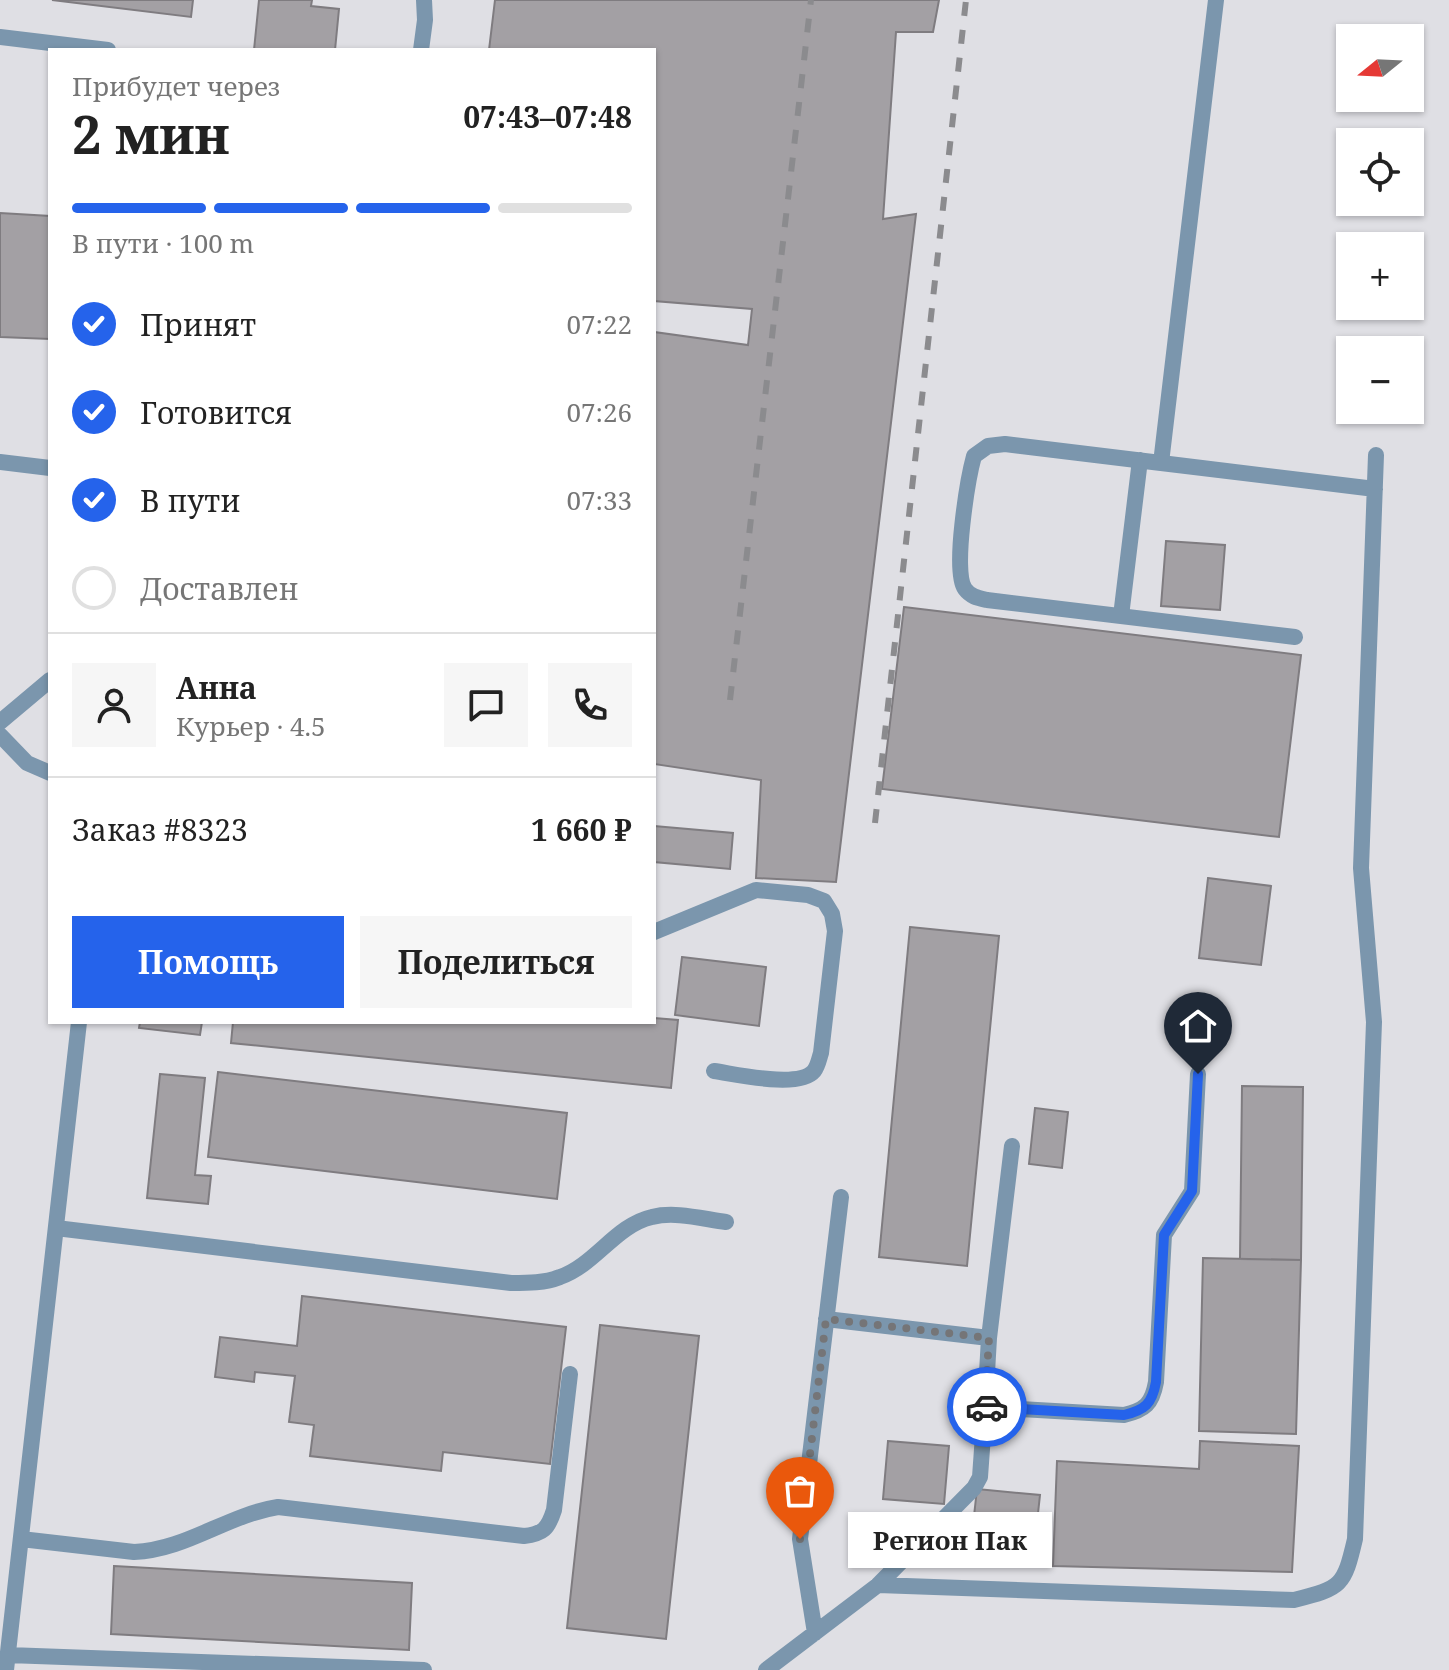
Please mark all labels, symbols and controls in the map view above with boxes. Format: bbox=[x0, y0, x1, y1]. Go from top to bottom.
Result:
north arrow bbox=[1336, 24, 1424, 112]
map controls bbox=[1336, 24, 1424, 424]
text: Прибудет через bbox=[72, 68, 280, 104]
text: 07:43–07:48 bbox=[463, 96, 632, 137]
text: 2 мин bbox=[72, 98, 230, 169]
button: locate bbox=[1336, 128, 1424, 216]
text: В пути · 100 m bbox=[72, 225, 254, 261]
button: + bbox=[1336, 232, 1424, 320]
icon: check bbox=[72, 302, 116, 346]
text: Принят bbox=[140, 304, 256, 345]
text: 07:22 bbox=[566, 306, 632, 342]
button: − bbox=[1336, 336, 1424, 424]
icon: check bbox=[72, 390, 116, 434]
text: Готовится bbox=[140, 392, 292, 433]
text: 07:26 bbox=[566, 394, 632, 430]
icon: check bbox=[72, 478, 116, 522]
text: В пути bbox=[140, 480, 241, 521]
text: 07:33 bbox=[566, 482, 632, 518]
text: Доставлен bbox=[140, 568, 299, 609]
button: person bbox=[72, 663, 156, 747]
button: chat bbox=[444, 663, 528, 747]
button: phone bbox=[548, 663, 632, 747]
text: Анна bbox=[176, 667, 257, 708]
text: Курьер · 4.5 bbox=[176, 708, 326, 744]
text: Заказ #8323 bbox=[72, 809, 248, 850]
text: 1 660 ₽ bbox=[531, 809, 632, 850]
button: Помощь bbox=[72, 916, 344, 1008]
button: Поделиться bbox=[360, 916, 632, 1008]
pin bbox=[1164, 992, 1232, 1074]
icon: home bbox=[1176, 1004, 1220, 1048]
courier bbox=[947, 1367, 1027, 1447]
icon: car bbox=[965, 1385, 1009, 1429]
pin bbox=[766, 1457, 834, 1539]
icon: bag bbox=[778, 1469, 822, 1513]
callout: Регион Пак bbox=[848, 1511, 1052, 1567]
text: Регион Пак bbox=[873, 1522, 1027, 1558]

